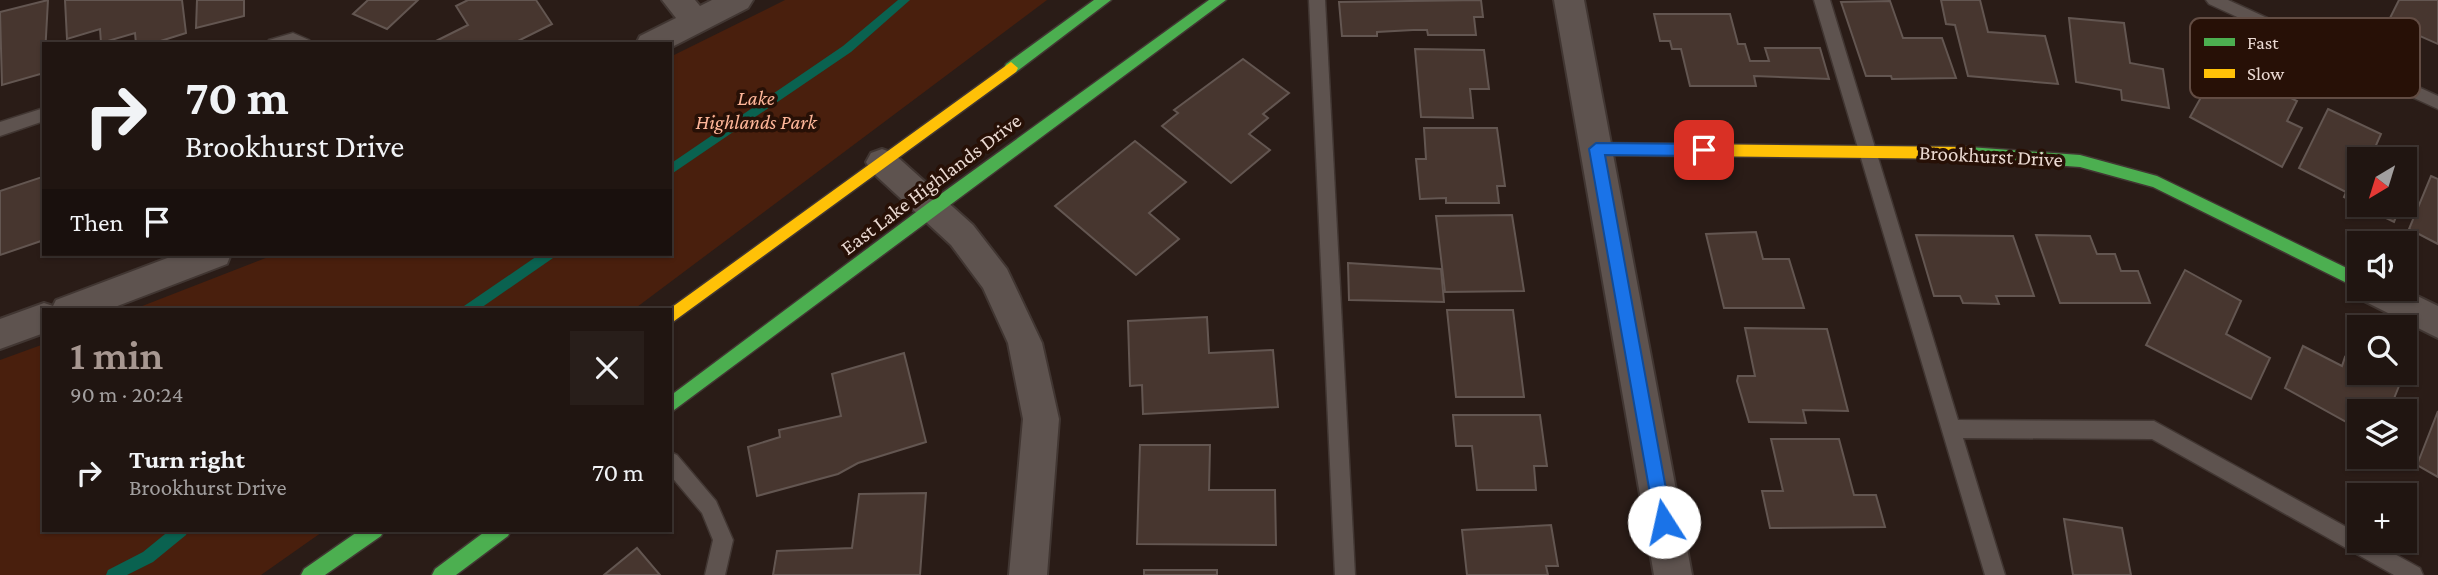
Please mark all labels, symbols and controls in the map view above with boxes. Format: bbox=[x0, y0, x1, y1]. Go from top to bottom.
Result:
legend bbox=[2190, 18, 2420, 98]
text: Fast bbox=[2247, 32, 2279, 53]
text: Slow bbox=[2247, 63, 2284, 84]
icon: right bbox=[70, 70, 161, 161]
text: 70 m bbox=[185, 70, 289, 125]
park label: Lake Highlands Park bbox=[695, 86, 817, 134]
street label: East Lake Highlands Drive bbox=[836, 108, 1026, 260]
pin bbox=[1674, 120, 1734, 180]
text: Brookhurst Drive bbox=[185, 128, 404, 164]
icon: arrive bbox=[1685, 131, 1723, 169]
street label: Brookhurst Drive bbox=[1919, 140, 2063, 172]
north arrow bbox=[2347, 147, 2417, 217]
map controls bbox=[2347, 147, 2417, 553]
icon: arrive bbox=[138, 203, 176, 241]
text: Then bbox=[70, 208, 124, 237]
button: sound bbox=[2347, 231, 2417, 301]
button: search bbox=[2347, 315, 2417, 385]
text: 1 min bbox=[70, 331, 163, 378]
button: close bbox=[570, 331, 644, 405]
text: 90 m · 20:24 bbox=[70, 381, 184, 407]
button: layers bbox=[2347, 399, 2417, 469]
text: Turn right bbox=[129, 445, 245, 474]
icon: right bbox=[70, 454, 108, 492]
text: 70 m bbox=[592, 458, 644, 487]
text: Brookhurst Drive bbox=[129, 474, 287, 500]
button: + bbox=[2347, 483, 2417, 553]
position arrow bbox=[1627, 485, 1701, 559]

